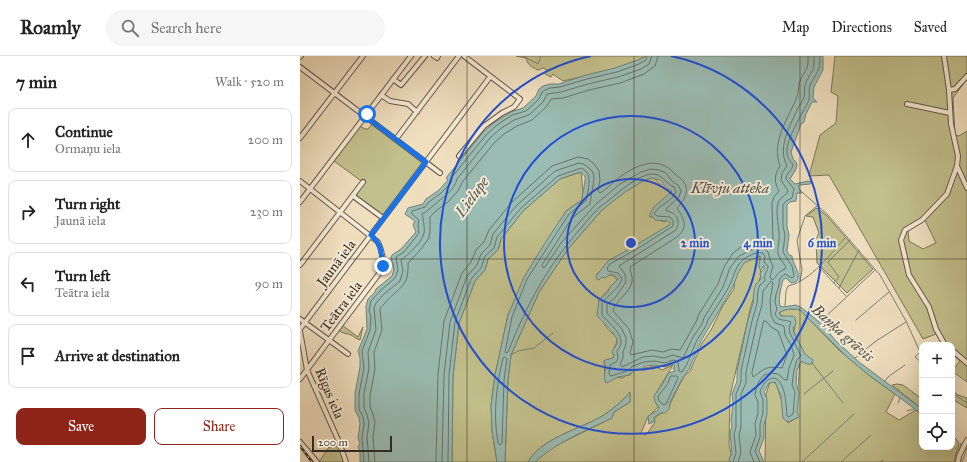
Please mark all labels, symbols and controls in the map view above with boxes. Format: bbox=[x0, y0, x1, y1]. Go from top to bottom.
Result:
search box bbox=[105, 10, 385, 46]
text: Roamly bbox=[20, 16, 81, 39]
icon: search bbox=[119, 17, 141, 39]
text: Search here bbox=[151, 19, 222, 37]
text: Map bbox=[782, 19, 809, 36]
text: Directions bbox=[831, 19, 892, 36]
text: Saved bbox=[914, 19, 947, 36]
text: 7 min bbox=[16, 72, 57, 93]
text: Walk · 520 m bbox=[215, 74, 284, 90]
route start bbox=[358, 105, 376, 123]
text: Continue bbox=[55, 123, 113, 141]
icon: ahead bbox=[17, 129, 39, 151]
text: 200 m bbox=[248, 132, 283, 148]
text: Ormaņu iela bbox=[55, 141, 121, 157]
water label: Lielupe bbox=[451, 173, 494, 222]
water label: Klīvju atteka bbox=[690, 179, 769, 197]
text: Turn right bbox=[55, 195, 120, 213]
icon: right bbox=[17, 201, 39, 223]
text: 230 m bbox=[250, 204, 283, 220]
text: Jaunā iela bbox=[55, 213, 106, 229]
street label: Jaunā iela bbox=[312, 236, 360, 292]
centre of rings bbox=[624, 236, 638, 250]
text: 2 min bbox=[681, 236, 710, 250]
text: 4 min bbox=[743, 236, 773, 251]
text: 6 min bbox=[808, 236, 837, 250]
route end bbox=[374, 257, 392, 275]
text: Turn left bbox=[55, 267, 111, 285]
icon: left bbox=[17, 273, 39, 295]
text: 90 m bbox=[255, 276, 283, 292]
street label: Teātra iela bbox=[317, 278, 366, 335]
text: Teātra iela bbox=[55, 285, 109, 301]
water label: Baņķa grāvis bbox=[808, 300, 878, 366]
map controls bbox=[919, 342, 955, 450]
button: + bbox=[919, 342, 955, 378]
icon: arrive bbox=[17, 345, 39, 367]
text: Arrive at destination bbox=[55, 347, 180, 365]
street label: Rīgas iela bbox=[311, 365, 348, 421]
button: − bbox=[919, 378, 955, 414]
button: Save bbox=[16, 408, 146, 445]
button: Share bbox=[154, 408, 284, 445]
button: locate bbox=[919, 414, 955, 450]
scale bar bbox=[312, 434, 392, 453]
text: 200 m bbox=[318, 436, 348, 449]

